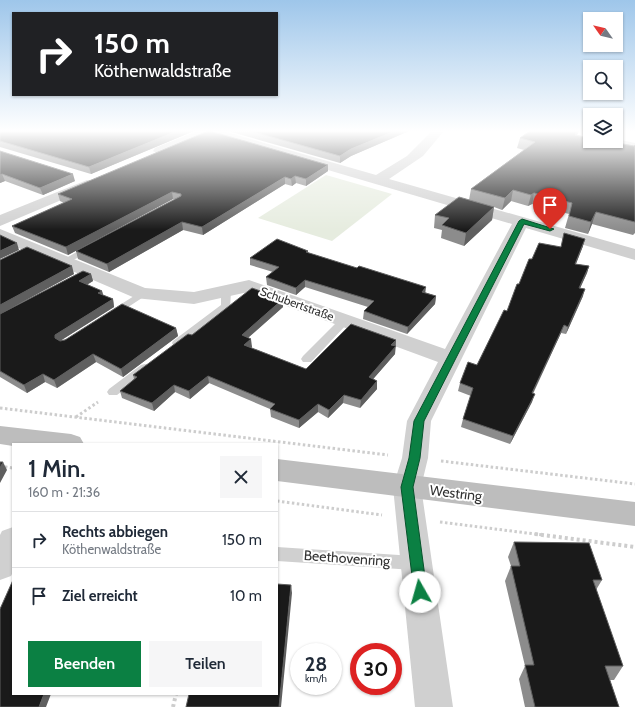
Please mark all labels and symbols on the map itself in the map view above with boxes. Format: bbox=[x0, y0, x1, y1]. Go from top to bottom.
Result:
north arrow bbox=[583, 12, 623, 52]
pin bbox=[533, 188, 567, 229]
street label: Schubertstraße bbox=[258, 283, 336, 324]
street label: Westring bbox=[429, 481, 484, 505]
street label: Beethovenring bbox=[303, 546, 392, 570]
position arrow bbox=[399, 571, 441, 613]
speed limit sign: 30 bbox=[350, 643, 402, 695]

